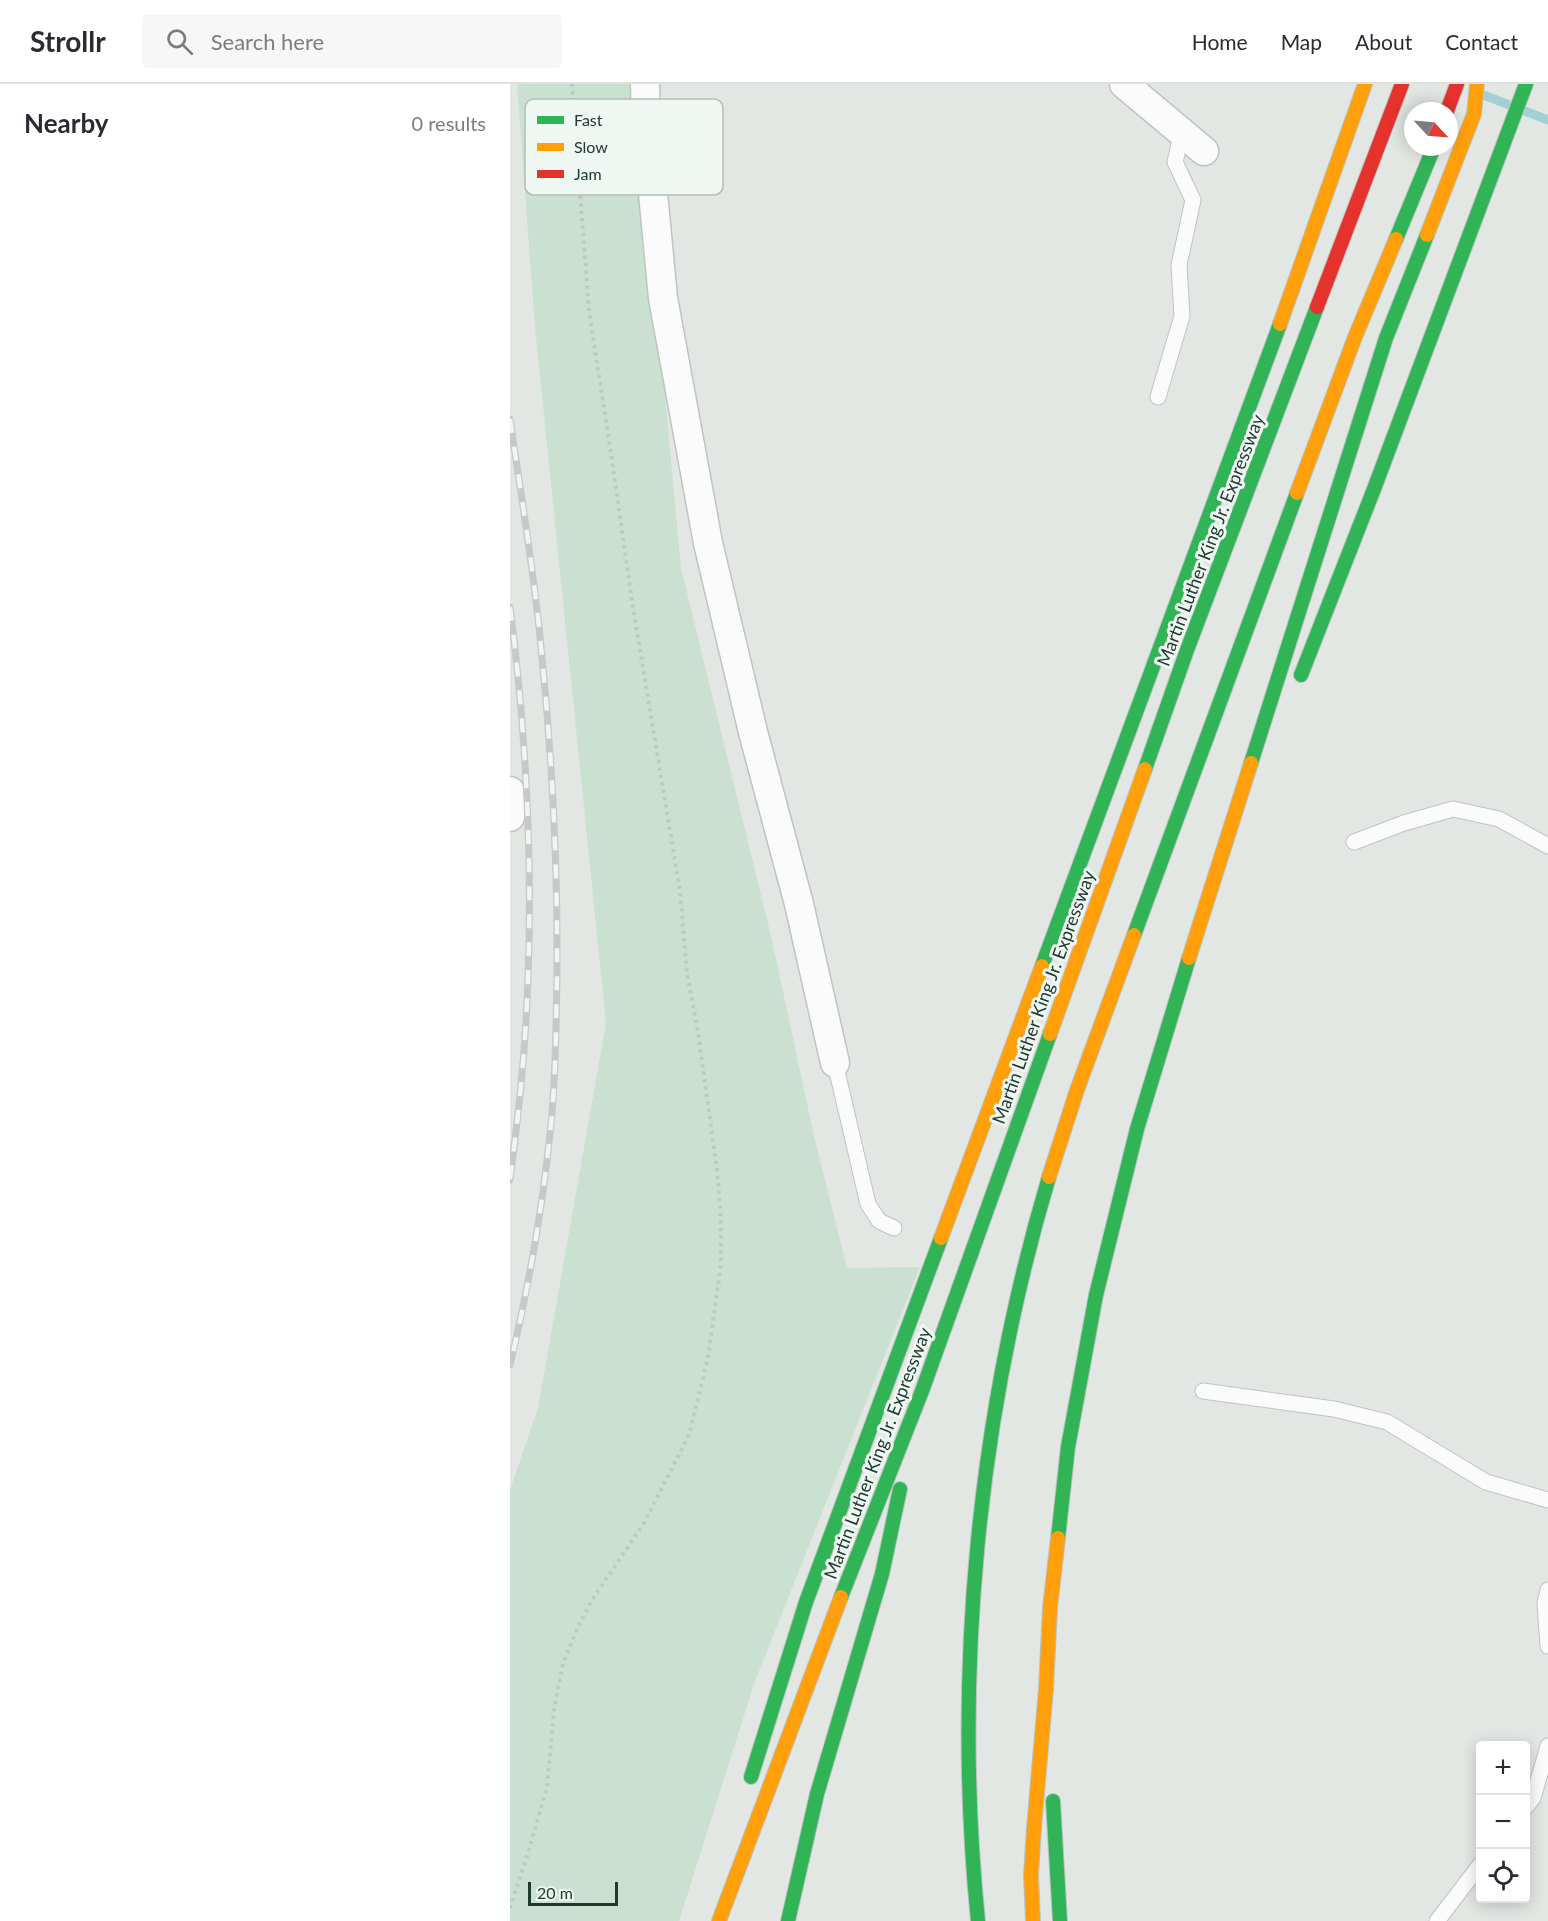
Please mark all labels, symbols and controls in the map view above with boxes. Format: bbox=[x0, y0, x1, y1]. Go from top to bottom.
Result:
search box bbox=[142, 14, 562, 68]
text: Strollr bbox=[30, 24, 106, 58]
icon: search bbox=[163, 25, 196, 58]
text: Search here bbox=[211, 28, 324, 55]
text: Home bbox=[1192, 29, 1248, 54]
text: Map bbox=[1281, 29, 1322, 54]
text: About bbox=[1355, 29, 1412, 54]
text: Contact bbox=[1445, 29, 1518, 54]
legend bbox=[525, 99, 723, 195]
north arrow bbox=[1404, 102, 1458, 156]
text: Nearby bbox=[24, 107, 109, 139]
text: Fast bbox=[574, 110, 603, 129]
text: 0 results bbox=[411, 111, 486, 135]
text: Slow bbox=[574, 137, 608, 156]
text: Jam bbox=[574, 164, 602, 183]
street label: Martin Luther King Jr. Expressway bbox=[1152, 410, 1269, 669]
street label: Martin Luther King Jr. Expressway bbox=[987, 867, 1099, 1127]
street label: Martin Luther King Jr. Expressway bbox=[819, 1323, 936, 1582]
map controls bbox=[1476, 1741, 1530, 1903]
button: + bbox=[1476, 1741, 1530, 1795]
button: − bbox=[1476, 1795, 1530, 1849]
button: locate bbox=[1476, 1849, 1530, 1903]
scale bar bbox=[528, 1879, 618, 1906]
text: 20 m bbox=[537, 1883, 573, 1902]

